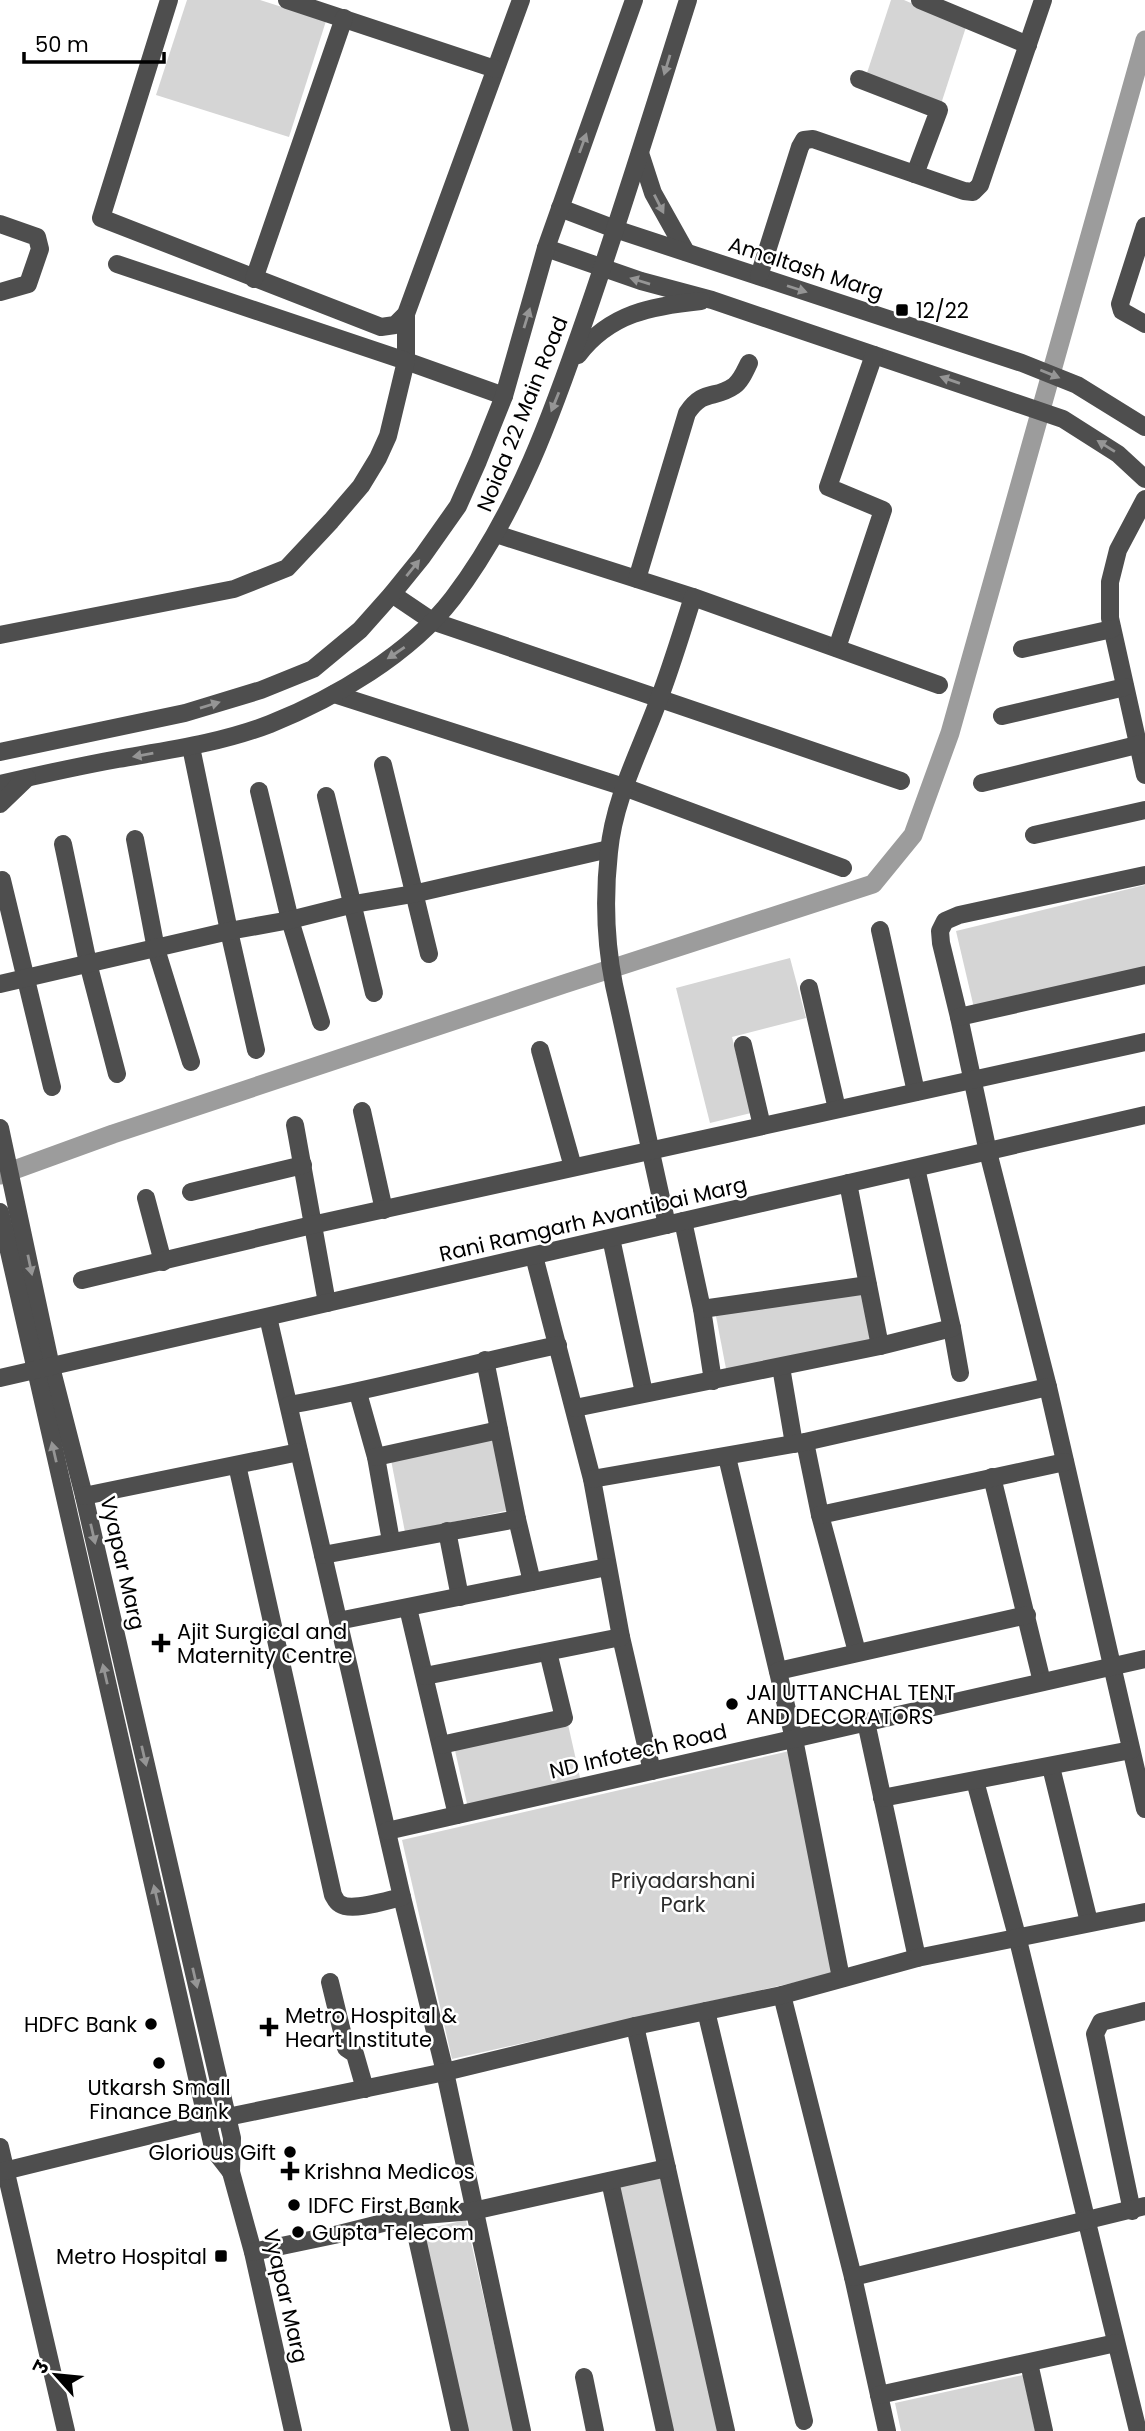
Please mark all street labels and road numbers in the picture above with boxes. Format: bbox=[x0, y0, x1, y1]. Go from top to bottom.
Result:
street label: Amaltash Marg bbox=[725, 229, 887, 307]
street label: Noida 22 Main Road bbox=[470, 312, 574, 516]
street label: Rani Ramgarh Avantibai Marg bbox=[436, 1169, 750, 1269]
street label: Vyapar Marg bbox=[94, 1493, 152, 1633]
street label: ND Infotech Road bbox=[546, 1716, 730, 1786]
street label: Vyapar Marg bbox=[257, 2226, 315, 2366]

